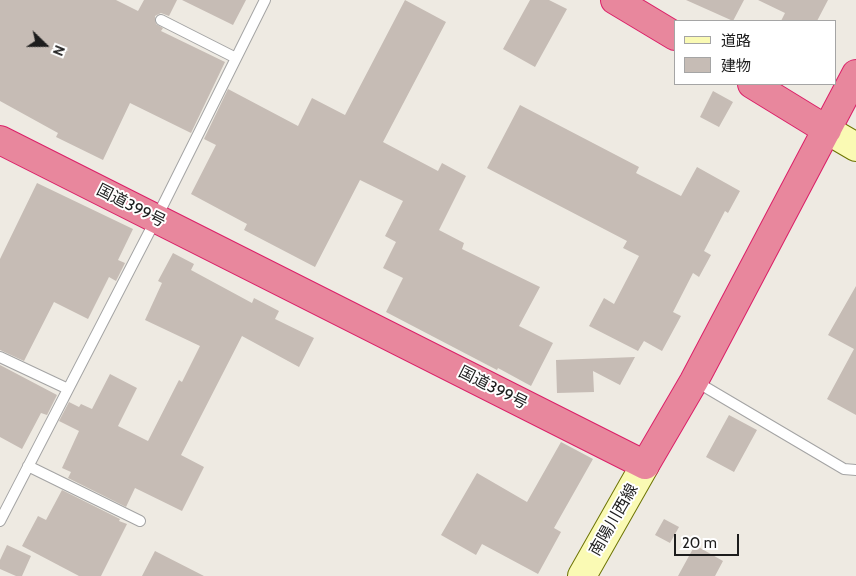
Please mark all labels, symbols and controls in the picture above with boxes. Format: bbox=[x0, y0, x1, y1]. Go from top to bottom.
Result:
north arrow bbox=[20, 20, 70, 70]
legend bbox=[674, 20, 836, 85]
text: 道路 bbox=[721, 32, 751, 50]
text: N bbox=[49, 43, 69, 59]
text: 建物 bbox=[721, 57, 751, 75]
street label: 国道399号 bbox=[93, 180, 169, 232]
street label: 国道399号 bbox=[455, 362, 531, 414]
street label: 南陽川西線 bbox=[586, 481, 642, 559]
scale bar bbox=[676, 524, 741, 556]
text: 20 m bbox=[682, 534, 717, 552]

